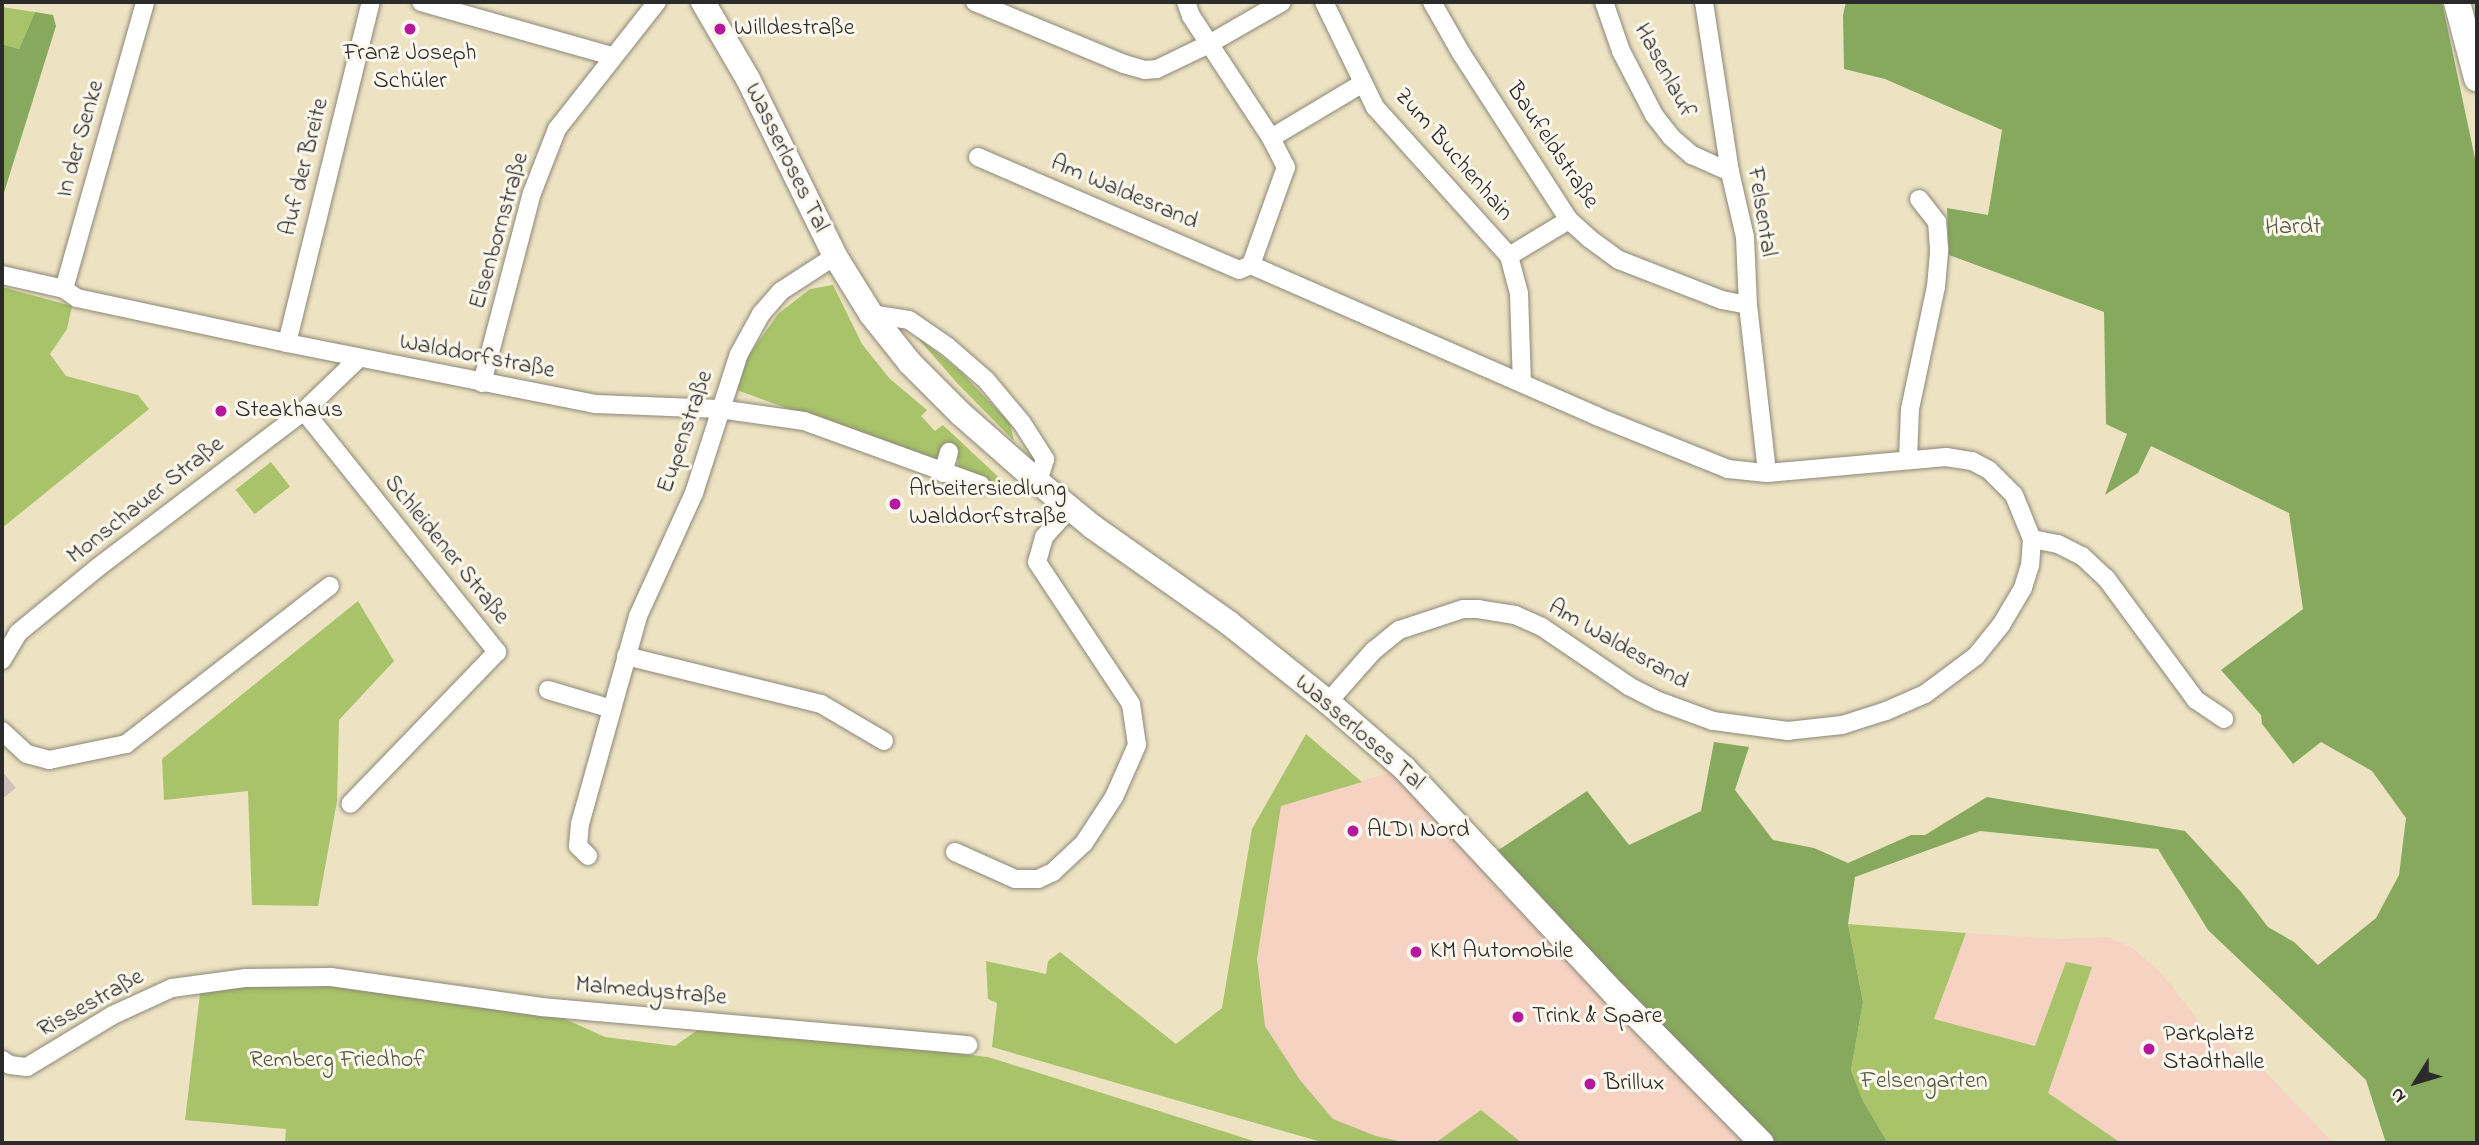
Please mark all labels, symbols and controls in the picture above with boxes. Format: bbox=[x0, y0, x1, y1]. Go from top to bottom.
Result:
place label: Willdestraße bbox=[734, 15, 854, 43]
street label: Hasenlauf bbox=[1627, 19, 1701, 123]
marker: Franz Joseph Schüler bbox=[402, 21, 418, 37]
marker: Willdestraße bbox=[712, 21, 728, 37]
place label: Franz Joseph Schüler bbox=[344, 40, 476, 96]
street label: In der Senke bbox=[51, 77, 111, 201]
street label: Baufeldstraße bbox=[1499, 77, 1605, 215]
street label: Wasserloses Tal bbox=[737, 79, 835, 237]
street label: Zum Buchenhain bbox=[1387, 83, 1519, 227]
street label: Auf der Breite bbox=[274, 95, 336, 239]
street label: Elsenbornstraße bbox=[464, 149, 536, 313]
street label: Am Waldesrand bbox=[1046, 149, 1202, 237]
street label: Felsental bbox=[1740, 165, 1782, 259]
park label: Hardt bbox=[2265, 214, 2321, 242]
street label: Walddorfstraße bbox=[397, 328, 557, 386]
street label: Eupenstraße bbox=[652, 367, 720, 497]
place label: Steakhaus bbox=[235, 397, 343, 425]
marker: Steakhaus bbox=[213, 403, 229, 419]
street label: Monschauer Straße bbox=[62, 431, 230, 571]
street label: Schleidener Straße bbox=[377, 469, 515, 631]
place label: Arbeitersiedlung Walddorfstraße bbox=[909, 476, 1067, 532]
marker: Arbeitersiedlung Walddorfstraße bbox=[887, 496, 903, 512]
street label: Am Waldesrand bbox=[1543, 593, 1693, 697]
street label: Wasserloses Tal bbox=[1288, 669, 1430, 797]
place label: ALDI Nord bbox=[1367, 817, 1470, 845]
marker: ALDI Nord bbox=[1345, 823, 1361, 839]
place label: KM Automobile bbox=[1430, 938, 1573, 966]
marker: KM Automobile bbox=[1408, 944, 1424, 960]
street label: Rissestraße bbox=[33, 963, 149, 1045]
street label: Malmedystraße bbox=[574, 971, 728, 1013]
place label: Trink & Spare bbox=[1532, 1003, 1662, 1031]
marker: Trink & Spare bbox=[1510, 1009, 1526, 1025]
place label: Parkplatz Stadthalle bbox=[2163, 1021, 2264, 1077]
marker: Parkplatz Stadthalle bbox=[2141, 1041, 2157, 1057]
park label: Remberg Friedhof bbox=[250, 1047, 424, 1075]
north arrow bbox=[2381, 1047, 2451, 1117]
park label: Felsengarten bbox=[1861, 1068, 1987, 1096]
place label: Brillux bbox=[1604, 1070, 1664, 1098]
marker: Brillux bbox=[1582, 1076, 1598, 1092]
text: N bbox=[2384, 1082, 2413, 1108]

